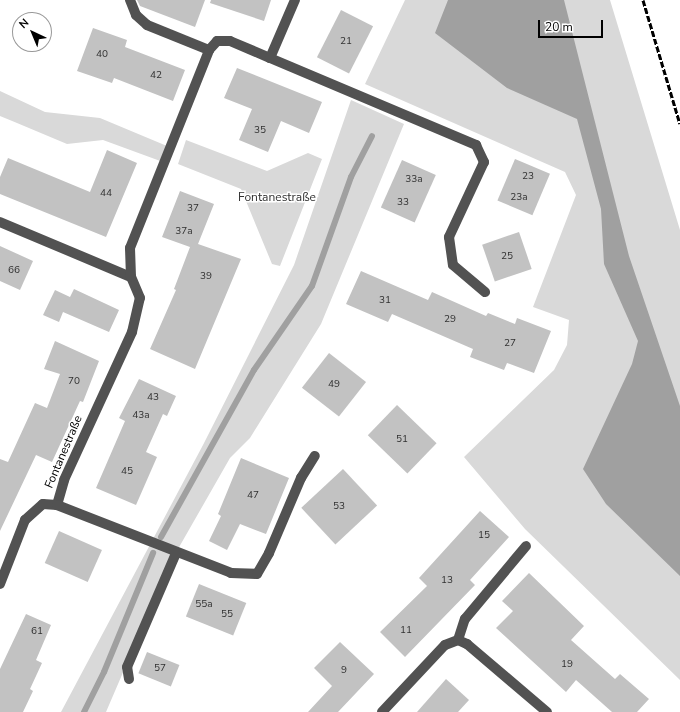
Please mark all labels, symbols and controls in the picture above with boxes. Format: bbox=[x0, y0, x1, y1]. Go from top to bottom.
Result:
north arrow bbox=[12, 12, 52, 52]
scale bar bbox=[540, 12, 605, 38]
text: N bbox=[16, 15, 32, 32]
text: 20 m bbox=[545, 19, 573, 35]
house number: 21 bbox=[340, 36, 352, 48]
house number: 40 bbox=[96, 49, 108, 61]
house number: 42 bbox=[150, 70, 162, 82]
house number: 35 bbox=[254, 125, 266, 137]
house number: 23 bbox=[522, 171, 534, 183]
house number: 33a bbox=[405, 174, 423, 186]
house number: 44 bbox=[100, 188, 112, 200]
park label: Fontanestraße bbox=[238, 191, 316, 205]
house number: 23a bbox=[510, 192, 528, 204]
house number: 33 bbox=[397, 197, 409, 209]
house number: 37 bbox=[187, 203, 199, 215]
house number: 37a bbox=[175, 226, 193, 238]
house number: 25 bbox=[501, 251, 513, 263]
house number: 66 bbox=[8, 265, 20, 277]
house number: 39 bbox=[200, 271, 212, 283]
house number: 31 bbox=[379, 295, 391, 307]
house number: 29 bbox=[444, 314, 456, 326]
house number: 27 bbox=[504, 338, 516, 350]
house number: 70 bbox=[68, 376, 80, 388]
house number: 49 bbox=[328, 379, 340, 391]
house number: 43 bbox=[147, 392, 159, 404]
house number: 43a bbox=[132, 410, 150, 422]
street label: Fontanestraße bbox=[42, 413, 86, 491]
house number: 51 bbox=[396, 434, 408, 446]
house number: 45 bbox=[121, 466, 133, 478]
house number: 47 bbox=[247, 490, 259, 502]
house number: 53 bbox=[333, 501, 345, 513]
house number: 15 bbox=[478, 530, 490, 542]
house number: 13 bbox=[441, 575, 453, 587]
house number: 55a bbox=[195, 599, 213, 611]
house number: 55 bbox=[221, 609, 233, 621]
house number: 11 bbox=[400, 625, 412, 637]
house number: 61 bbox=[31, 626, 43, 638]
house number: 19 bbox=[561, 659, 573, 671]
house number: 57 bbox=[154, 663, 166, 675]
house number: 9 bbox=[341, 665, 347, 677]

